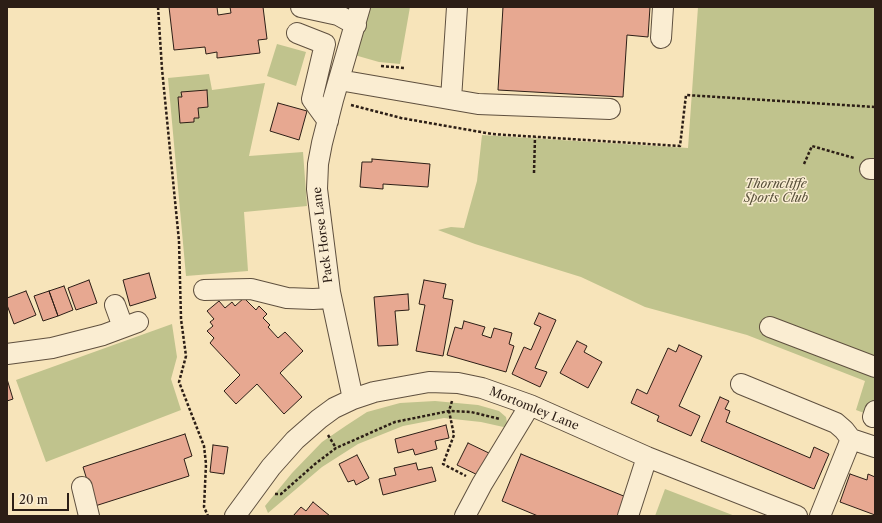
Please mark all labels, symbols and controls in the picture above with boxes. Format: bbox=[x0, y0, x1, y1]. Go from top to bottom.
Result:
park label: Thorncliffe Sports Club bbox=[744, 178, 808, 206]
street label: Pack Horse Lane bbox=[310, 186, 336, 284]
street label: Mortomley Lane bbox=[487, 384, 581, 434]
scale bar bbox=[14, 485, 71, 511]
text: 20 m bbox=[19, 492, 48, 507]

